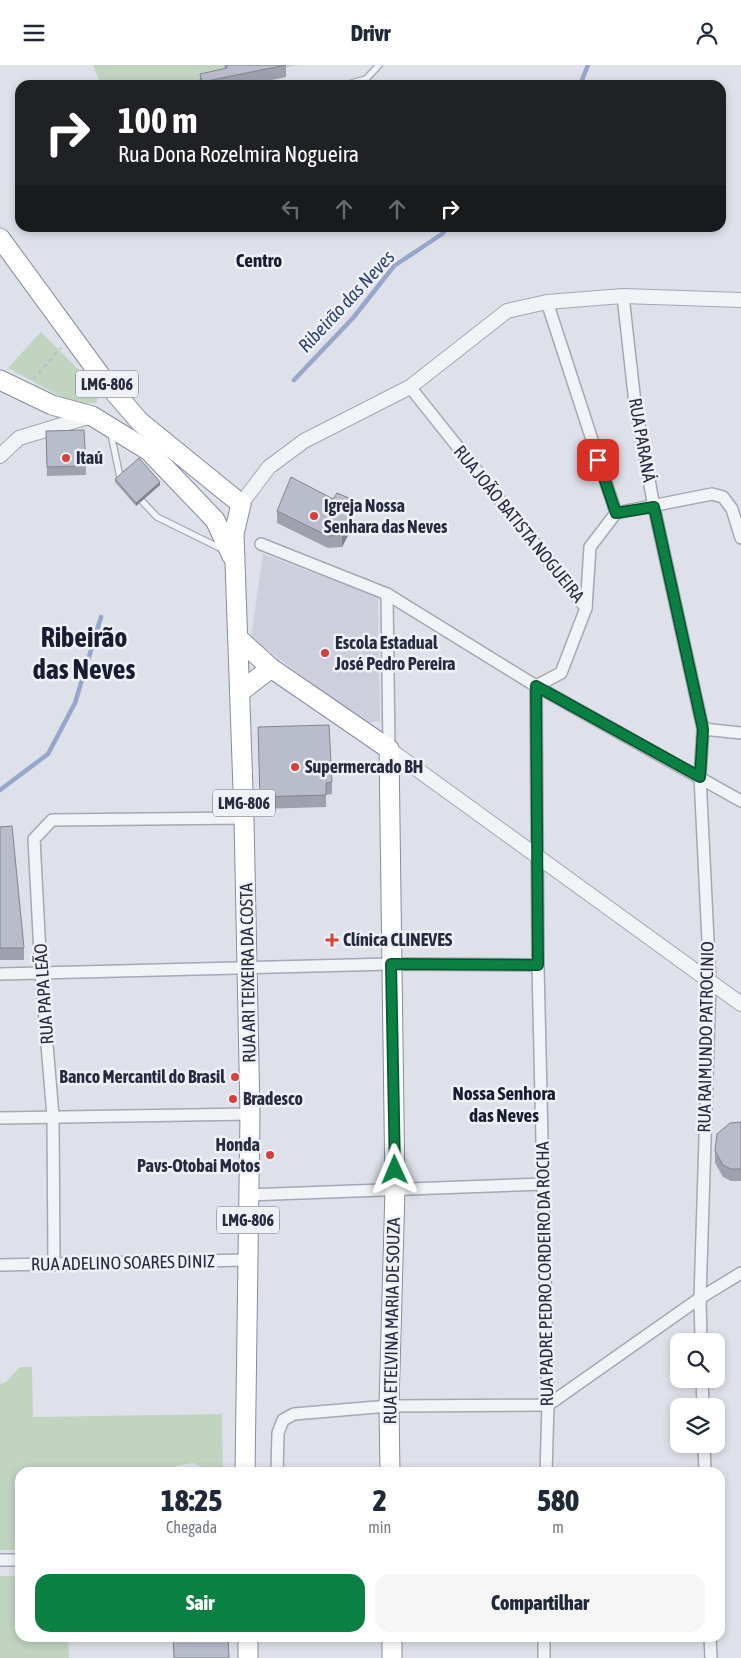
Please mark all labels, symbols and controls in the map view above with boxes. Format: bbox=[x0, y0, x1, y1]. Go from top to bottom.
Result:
icon: menu bbox=[20, 19, 48, 47]
icon: person bbox=[693, 19, 721, 47]
text: Drivr bbox=[351, 20, 390, 46]
icon: right bbox=[35, 100, 100, 165]
text: 100 m bbox=[118, 100, 197, 140]
text: Rua Dona Rozelmira Nogueira bbox=[118, 141, 359, 167]
icon: left bbox=[277, 195, 305, 223]
icon: ahead bbox=[330, 195, 358, 223]
icon: ahead bbox=[383, 195, 411, 223]
icon: right bbox=[436, 195, 464, 223]
water label: Ribeirão das Neves bbox=[293, 245, 399, 356]
district label: Centro bbox=[236, 249, 282, 271]
road number: LMG-806 bbox=[76, 371, 138, 397]
street label: RUA PARANÁ bbox=[625, 396, 660, 484]
pin bbox=[577, 439, 619, 481]
street label: RUA JOÃO BATISTA NOGUEIRA bbox=[450, 441, 589, 606]
icon: arrive bbox=[584, 446, 612, 474]
place label: Itaú bbox=[76, 447, 103, 468]
marker: Itaú bbox=[60, 452, 72, 464]
place label: Igreja Nossa Senhara das Neves bbox=[324, 495, 448, 537]
marker: Igreja Nossa Senhara das Neves bbox=[308, 510, 320, 522]
district label: Ribeirão das Neves bbox=[33, 621, 136, 685]
place label: Escola Estadual José Pedro Pereira bbox=[334, 632, 455, 674]
marker: Escola Estadual José Pedro Pereira bbox=[319, 647, 331, 659]
place label: Supermercado BH bbox=[305, 756, 423, 777]
marker: Supermercado BH bbox=[289, 761, 301, 773]
road number: LMG-806 bbox=[213, 789, 275, 816]
street label: RUA ARI TEIXEIRA DA COSTA bbox=[235, 883, 260, 1063]
place label: Clínica CLINEVES bbox=[343, 929, 453, 950]
marker: Clínica CLINEVES bbox=[325, 933, 339, 947]
street label: RUA RAIMUNDO PATROCINIO bbox=[693, 941, 718, 1133]
street label: RUA PAPA LEÃO bbox=[29, 943, 58, 1045]
place label: Banco Mercantil do Brasil bbox=[59, 1066, 225, 1087]
marker: Banco Mercantil do Brasil bbox=[229, 1071, 241, 1083]
district label: Nossa Senhora das Neves bbox=[452, 1082, 556, 1126]
place label: Bradesco bbox=[243, 1088, 303, 1109]
marker: Bradesco bbox=[227, 1093, 239, 1105]
place label: Honda Pavs-Otobai Motos bbox=[137, 1134, 261, 1176]
street label: RUA PADRE PEDRO CORDEIRO DA ROCHA bbox=[532, 1141, 557, 1407]
position arrow bbox=[368, 1143, 420, 1195]
marker: Honda Pavs-Otobai Motos bbox=[264, 1149, 276, 1161]
road number: LMG-806 bbox=[217, 1207, 279, 1233]
street label: RUA ETELVINA MARIA DE SOUZA bbox=[379, 1217, 404, 1425]
street label: RUA ADELINO SOARES DINIZ bbox=[31, 1250, 215, 1275]
map controls bbox=[670, 1333, 725, 1453]
button: search bbox=[670, 1333, 725, 1388]
button: layers bbox=[670, 1398, 725, 1453]
text: 18:25 bbox=[161, 1483, 222, 1517]
text: 2 bbox=[373, 1483, 387, 1517]
text: 580 bbox=[537, 1483, 579, 1517]
text: Chegada bbox=[166, 1518, 217, 1536]
text: min bbox=[368, 1518, 391, 1536]
text: m bbox=[552, 1518, 564, 1536]
button: Sair bbox=[35, 1574, 365, 1632]
button: Compartilhar bbox=[375, 1574, 705, 1632]

